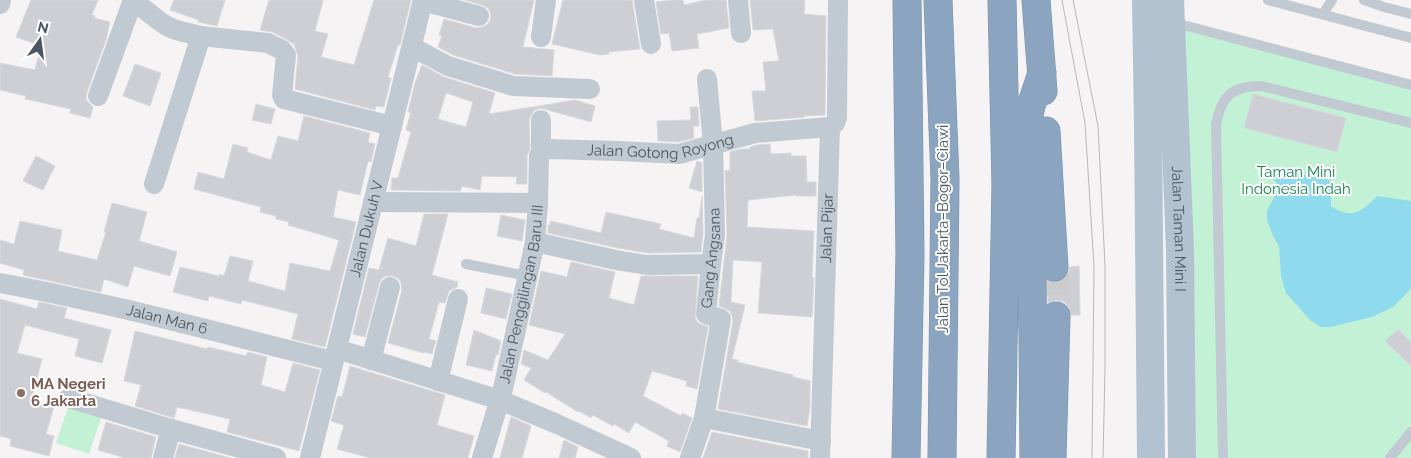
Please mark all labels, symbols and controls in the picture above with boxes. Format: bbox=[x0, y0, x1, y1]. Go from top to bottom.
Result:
north arrow bbox=[15, 15, 65, 65]
text: N bbox=[36, 18, 50, 36]
street label: Jalan Tol Jakarta–Bogor–Ciawi bbox=[934, 125, 952, 333]
street label: Jalan Gotong Royong bbox=[587, 130, 736, 163]
park label: Taman Mini Indonesia Indah bbox=[1241, 163, 1351, 198]
street label: Jalan Taman Mini I bbox=[1168, 165, 1189, 292]
street label: Jalan Dukuh V bbox=[346, 179, 387, 279]
street label: Jalan Pijar bbox=[817, 192, 837, 263]
street label: Jalan Penggilingan Baru III bbox=[495, 204, 547, 385]
street label: Gang Angsana bbox=[698, 208, 724, 309]
street label: Jalan Man 6 bbox=[125, 301, 210, 338]
place label: MA Negeri 6 Jakarta bbox=[31, 375, 106, 410]
marker: MA Negeri 6 Jakarta bbox=[15, 387, 27, 399]

